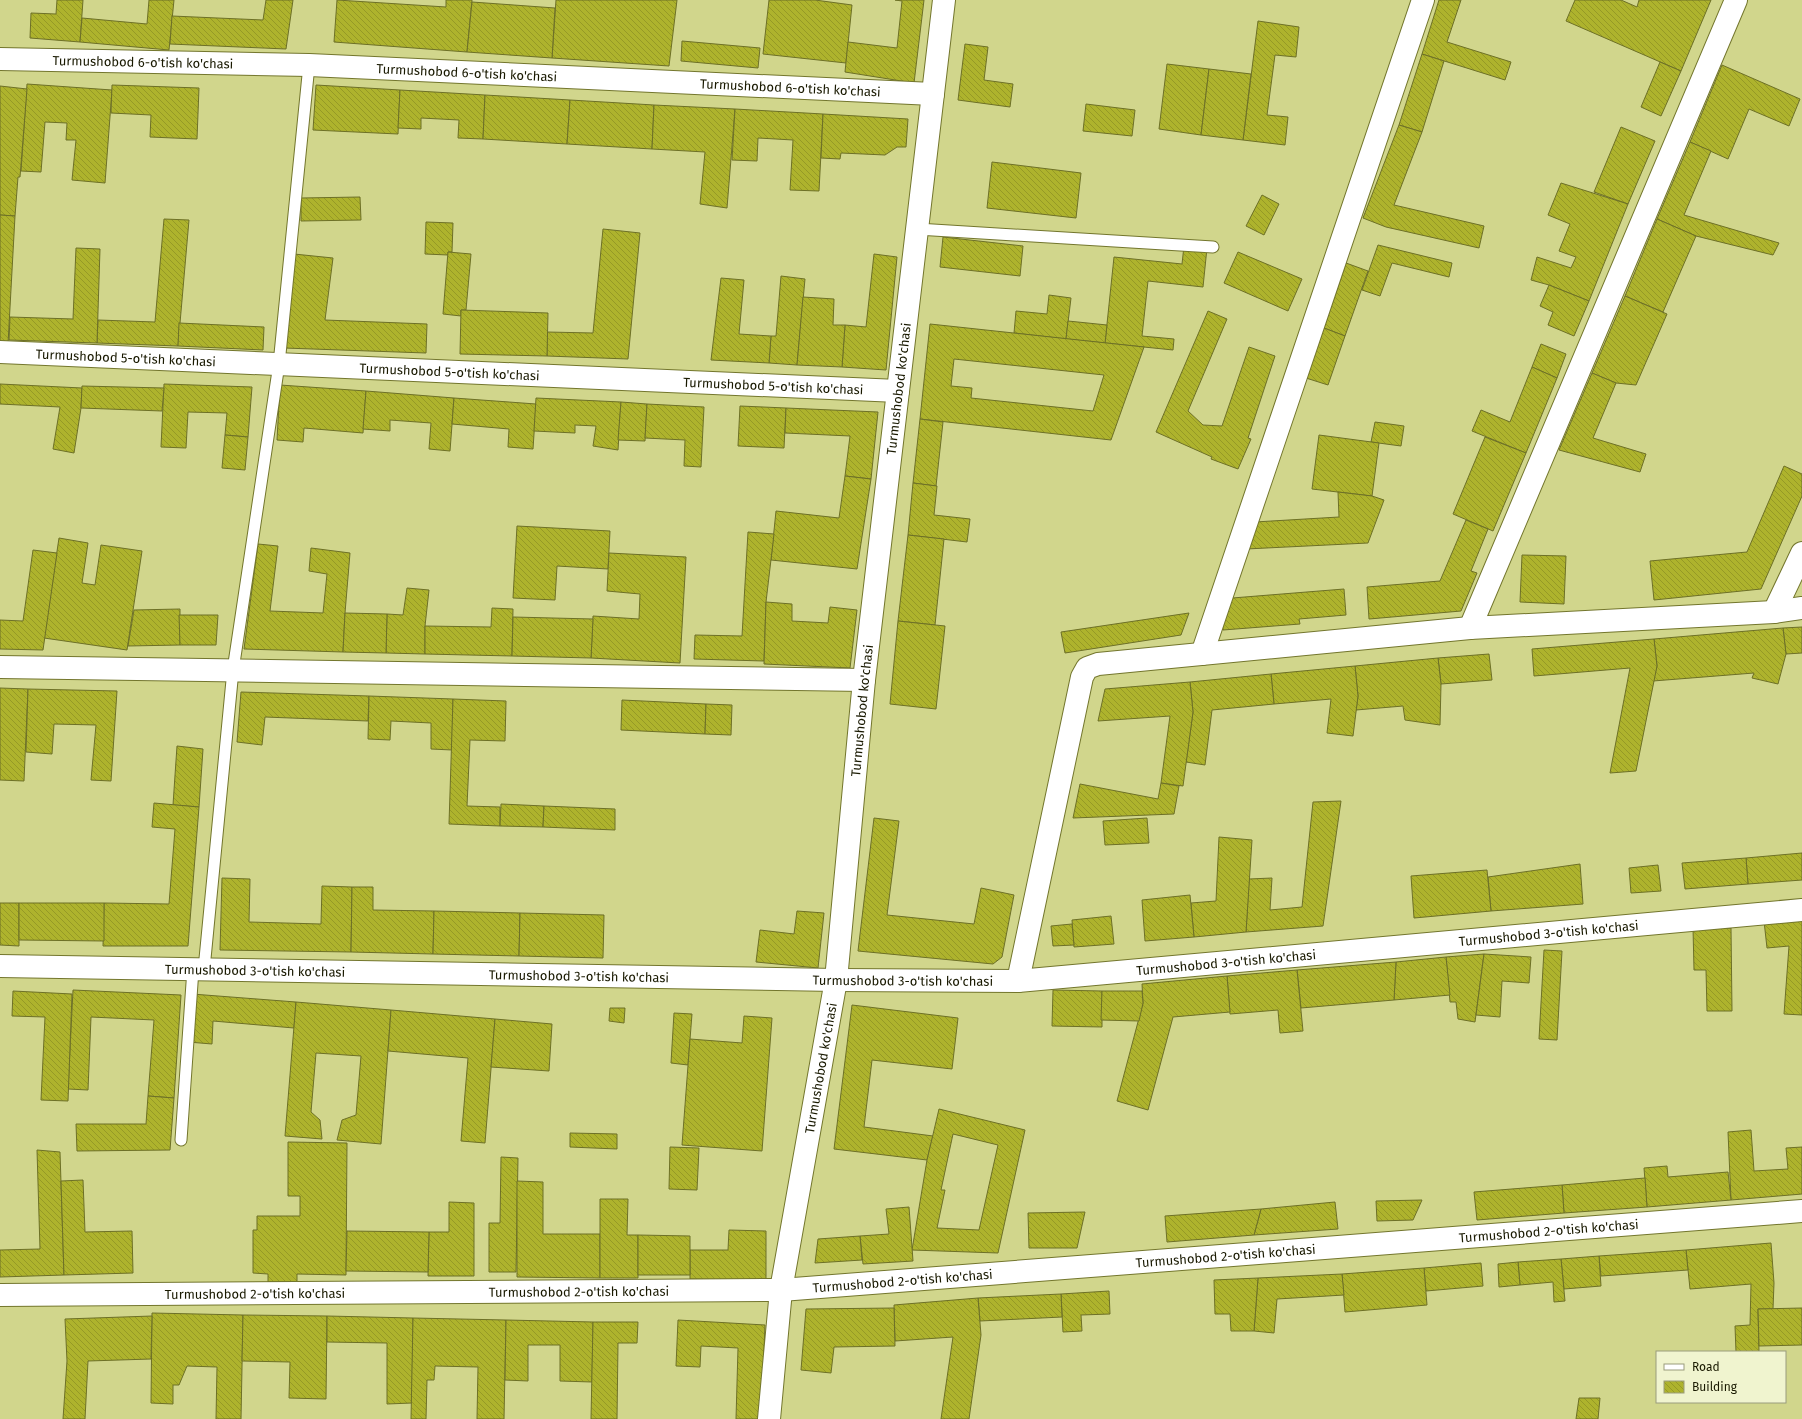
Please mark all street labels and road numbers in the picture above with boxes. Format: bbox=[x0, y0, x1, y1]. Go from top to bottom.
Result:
street label: Turmushobod 6-o'tish ko'chasi bbox=[52, 53, 234, 71]
street label: Turmushobod 6-o'tish ko'chasi bbox=[376, 61, 557, 84]
street label: Turmushobod 6-o'tish ko'chasi bbox=[700, 76, 881, 99]
street label: Turmushobod ko'chasi bbox=[883, 322, 913, 455]
street label: Turmushobod 5-o'tish ko'chasi bbox=[35, 346, 216, 369]
street label: Turmushobod 5-o'tish ko'chasi bbox=[359, 360, 540, 383]
street label: Turmushobod 5-o'tish ko'chasi bbox=[683, 374, 864, 397]
street label: Turmushobod ko'chasi bbox=[848, 644, 876, 777]
street label: Turmushobod 3-o'tish ko'chasi bbox=[1458, 917, 1639, 949]
street label: Turmushobod 3-o'tish ko'chasi bbox=[1136, 947, 1317, 978]
street label: Turmushobod 3-o'tish ko'chasi bbox=[165, 961, 345, 979]
street label: Turmushobod 3-o'tish ko'chasi bbox=[489, 967, 669, 985]
street label: Turmushobod 3-o'tish ko'chasi bbox=[813, 972, 993, 988]
street label: Turmushobod ko'chasi bbox=[801, 1001, 839, 1135]
street label: Turmushobod 2-o'tish ko'chasi bbox=[1458, 1216, 1639, 1245]
street label: Turmushobod 2-o'tish ko'chasi bbox=[1135, 1241, 1316, 1270]
street label: Turmushobod 2-o'tish ko'chasi bbox=[812, 1266, 993, 1295]
street label: Turmushobod 2-o'tish ko'chasi bbox=[489, 1283, 669, 1299]
street label: Turmushobod 2-o'tish ko'chasi bbox=[165, 1285, 345, 1301]

